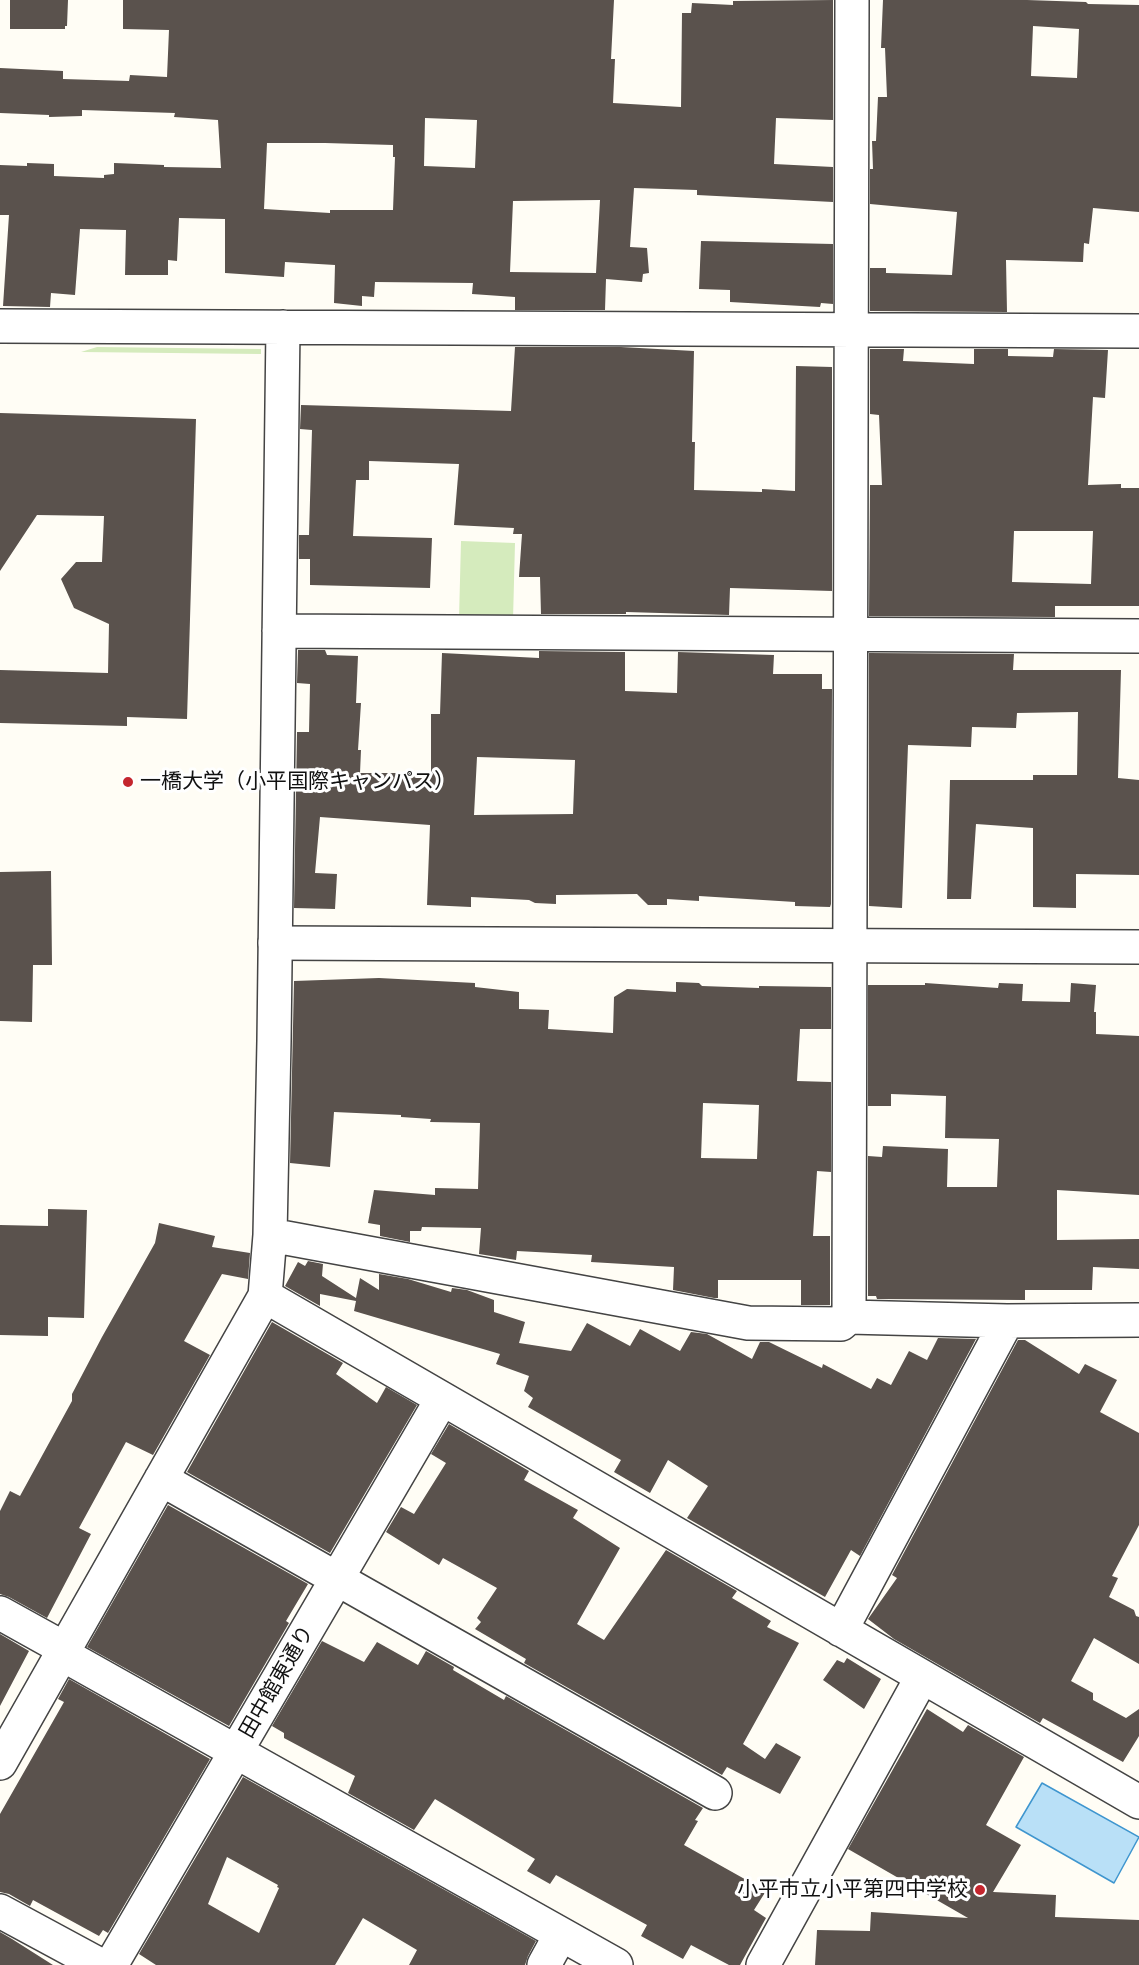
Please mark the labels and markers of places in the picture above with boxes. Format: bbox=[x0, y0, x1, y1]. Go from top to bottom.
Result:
place label: 一橋大学（小平国際キャンパス） bbox=[140, 769, 455, 795]
marker: 一橋大学（小平国際キャンパス） bbox=[121, 775, 135, 789]
place label: 小平市立小平第四中学校 bbox=[737, 1877, 968, 1903]
marker: 小平市立小平第四中学校 bbox=[973, 1883, 987, 1897]

